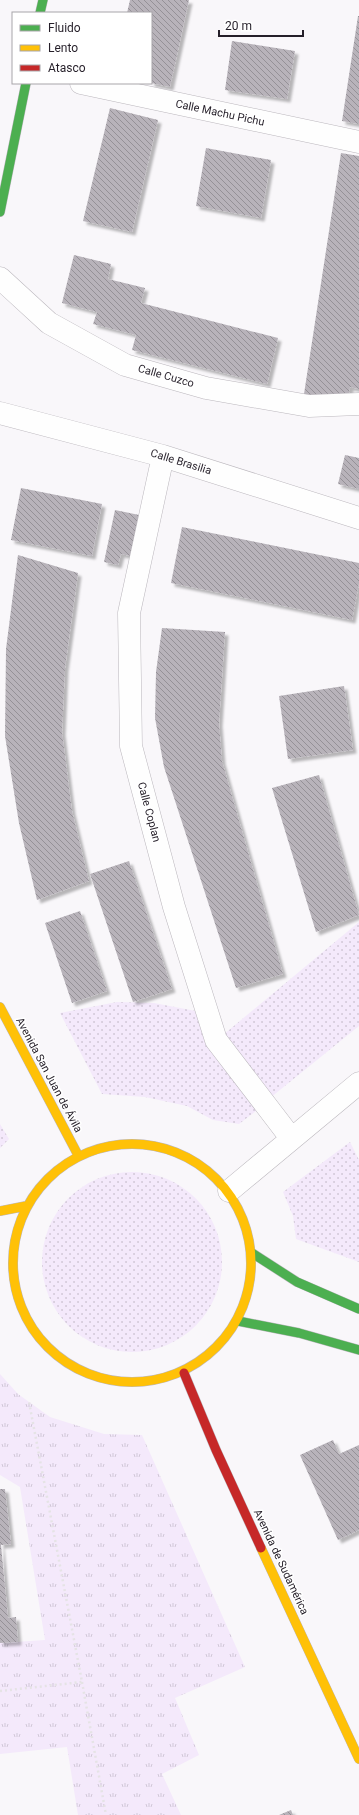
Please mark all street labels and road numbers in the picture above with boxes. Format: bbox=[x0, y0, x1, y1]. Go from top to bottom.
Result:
street label: Calle Machu Pichu bbox=[174, 97, 266, 129]
street label: Calle Cuzco bbox=[136, 362, 196, 390]
street label: Calle Brasilia bbox=[149, 447, 213, 477]
street label: Calle Coplan bbox=[135, 781, 163, 843]
street label: Avenida San Juan de Ávila bbox=[13, 1015, 85, 1135]
street label: Avenida de Sudamérica bbox=[251, 1507, 311, 1617]

